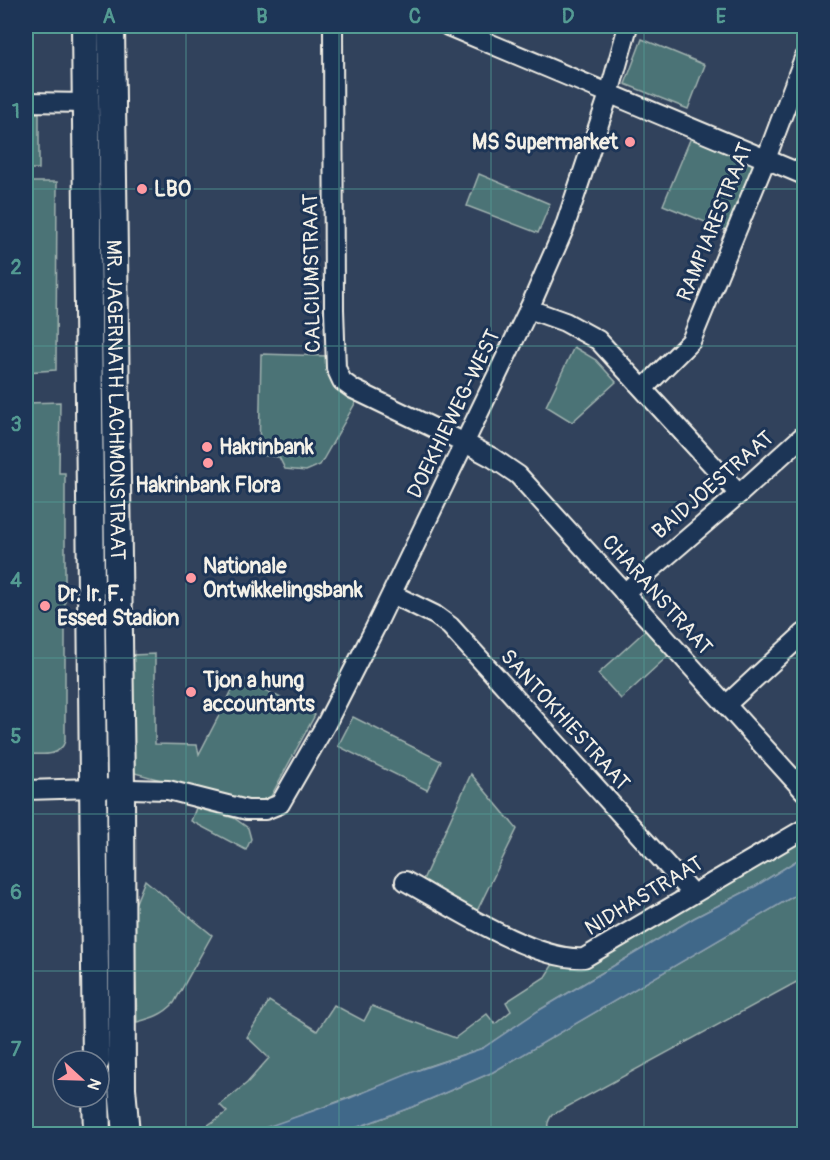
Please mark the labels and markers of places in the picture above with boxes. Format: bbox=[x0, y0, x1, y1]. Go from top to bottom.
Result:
place label: MS Supermarket bbox=[472, 129, 619, 156]
marker: MS Supermarket bbox=[623, 135, 637, 149]
place label: LBO bbox=[154, 176, 191, 203]
marker: LBO bbox=[135, 182, 149, 196]
place label: Hakrinbank bbox=[219, 434, 314, 461]
marker: Hakrinbank bbox=[200, 440, 214, 454]
marker: Hakrinbank Flora bbox=[201, 456, 215, 470]
place label: Hakrinbank Flora bbox=[135, 472, 281, 499]
place label: Nationale Ontwikkelingsbank bbox=[203, 553, 363, 604]
marker: Nationale Ontwikkelingsbank bbox=[184, 571, 198, 585]
place label: Dr. Ir. F. Essed Stadion bbox=[57, 581, 179, 632]
marker: Dr. Ir. F. Essed Stadion bbox=[38, 599, 52, 613]
place label: Tjon a hung accountants bbox=[202, 667, 315, 718]
marker: Tjon a hung accountants bbox=[184, 685, 198, 699]

